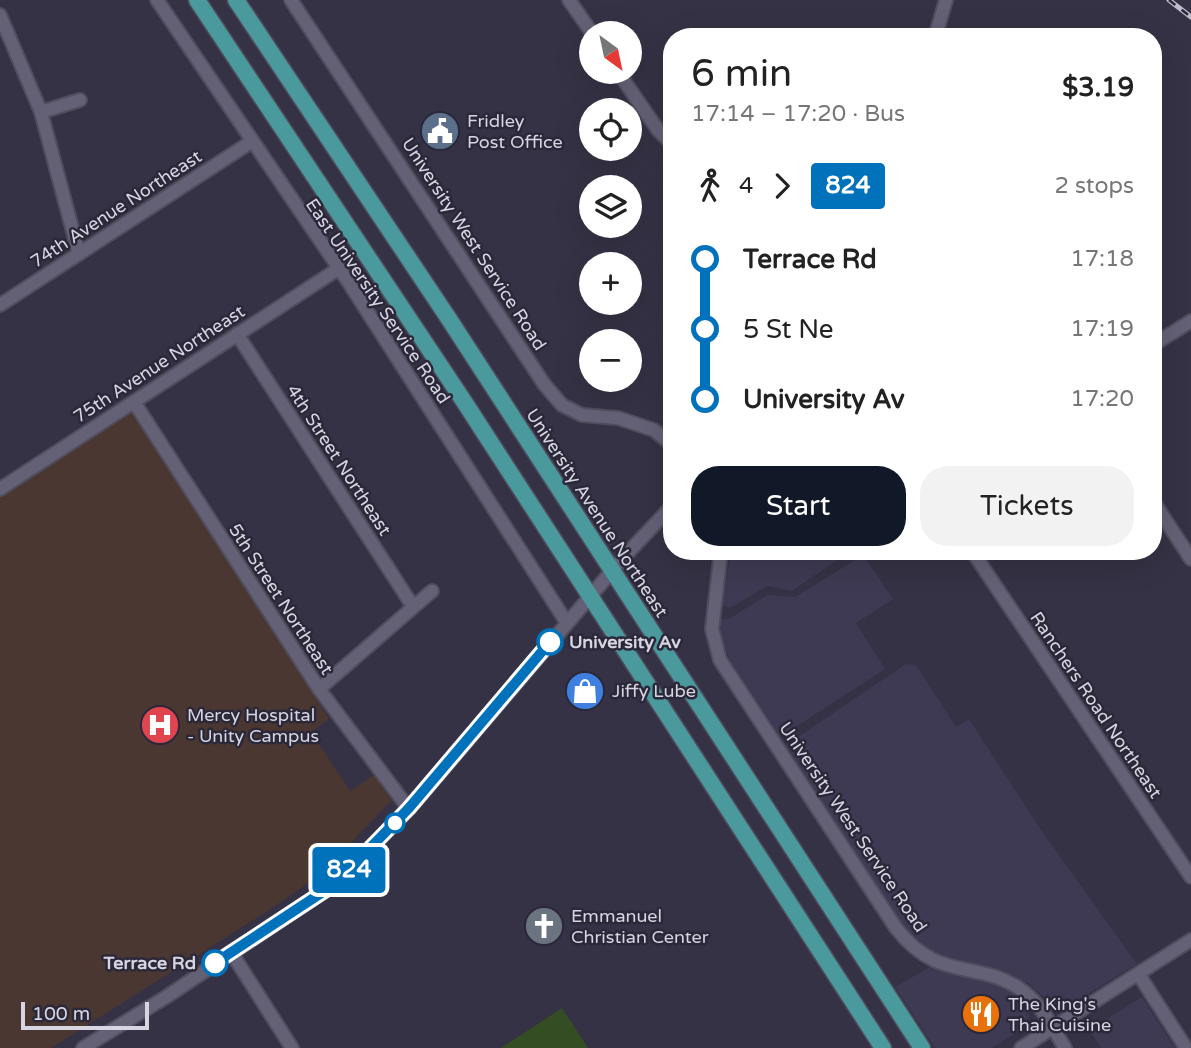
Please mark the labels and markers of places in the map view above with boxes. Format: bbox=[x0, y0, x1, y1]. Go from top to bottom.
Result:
public building icon: Fridley Post Office bbox=[419, 110, 461, 152]
place label: Fridley Post Office bbox=[467, 110, 563, 153]
marker: University Av bbox=[537, 629, 563, 655]
place label: University Av bbox=[569, 631, 681, 653]
shop icon: Jiffy Lube bbox=[564, 670, 606, 712]
place label: Jiffy Lube bbox=[612, 680, 696, 702]
hospital icon: Mercy Hospital - Unity Campus bbox=[139, 704, 181, 746]
place label: Mercy Hospital - Unity Campus bbox=[187, 704, 319, 747]
unlabelled marker bbox=[385, 813, 405, 833]
church icon: Emmanuel Christian Center bbox=[523, 905, 565, 947]
place label: Emmanuel Christian Center bbox=[571, 905, 709, 948]
marker: Terrace Rd bbox=[202, 950, 228, 976]
place label: Terrace Rd bbox=[103, 952, 196, 974]
restaurant icon: The King's Thai Cuisine bbox=[960, 993, 1002, 1035]
place label: The King's Thai Cuisine bbox=[1008, 993, 1111, 1036]

